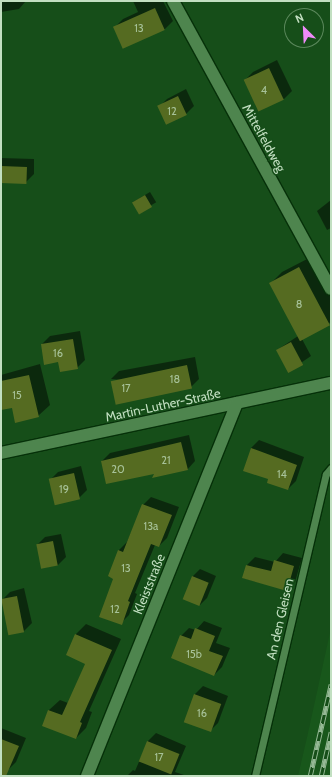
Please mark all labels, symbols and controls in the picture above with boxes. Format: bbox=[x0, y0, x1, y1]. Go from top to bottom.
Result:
north arrow bbox=[284, 8, 324, 48]
text: N bbox=[293, 10, 306, 26]
house number: 13 bbox=[134, 21, 144, 35]
house number: 4 bbox=[261, 83, 267, 97]
street label: Mittelfeldweg bbox=[239, 101, 289, 175]
house number: 12 bbox=[167, 104, 177, 118]
house number: 8 bbox=[296, 297, 302, 311]
house number: 16 bbox=[53, 346, 63, 360]
house number: 18 bbox=[170, 372, 180, 386]
house number: 17 bbox=[121, 381, 131, 395]
street label: Martin-Luther-Straße bbox=[104, 385, 222, 425]
house number: 15 bbox=[12, 388, 22, 402]
house number: 21 bbox=[161, 453, 171, 467]
house number: 20 bbox=[111, 462, 125, 476]
house number: 14 bbox=[277, 467, 287, 481]
house number: 19 bbox=[59, 482, 69, 496]
house number: 13a bbox=[144, 519, 158, 533]
street label: Kleiststraße bbox=[130, 552, 168, 616]
house number: 13 bbox=[121, 561, 131, 575]
street label: An den Gleisen bbox=[263, 577, 297, 661]
house number: 12 bbox=[110, 602, 120, 616]
house number: 15b bbox=[186, 647, 202, 661]
house number: 16 bbox=[197, 706, 207, 720]
house number: 17 bbox=[154, 750, 164, 764]

